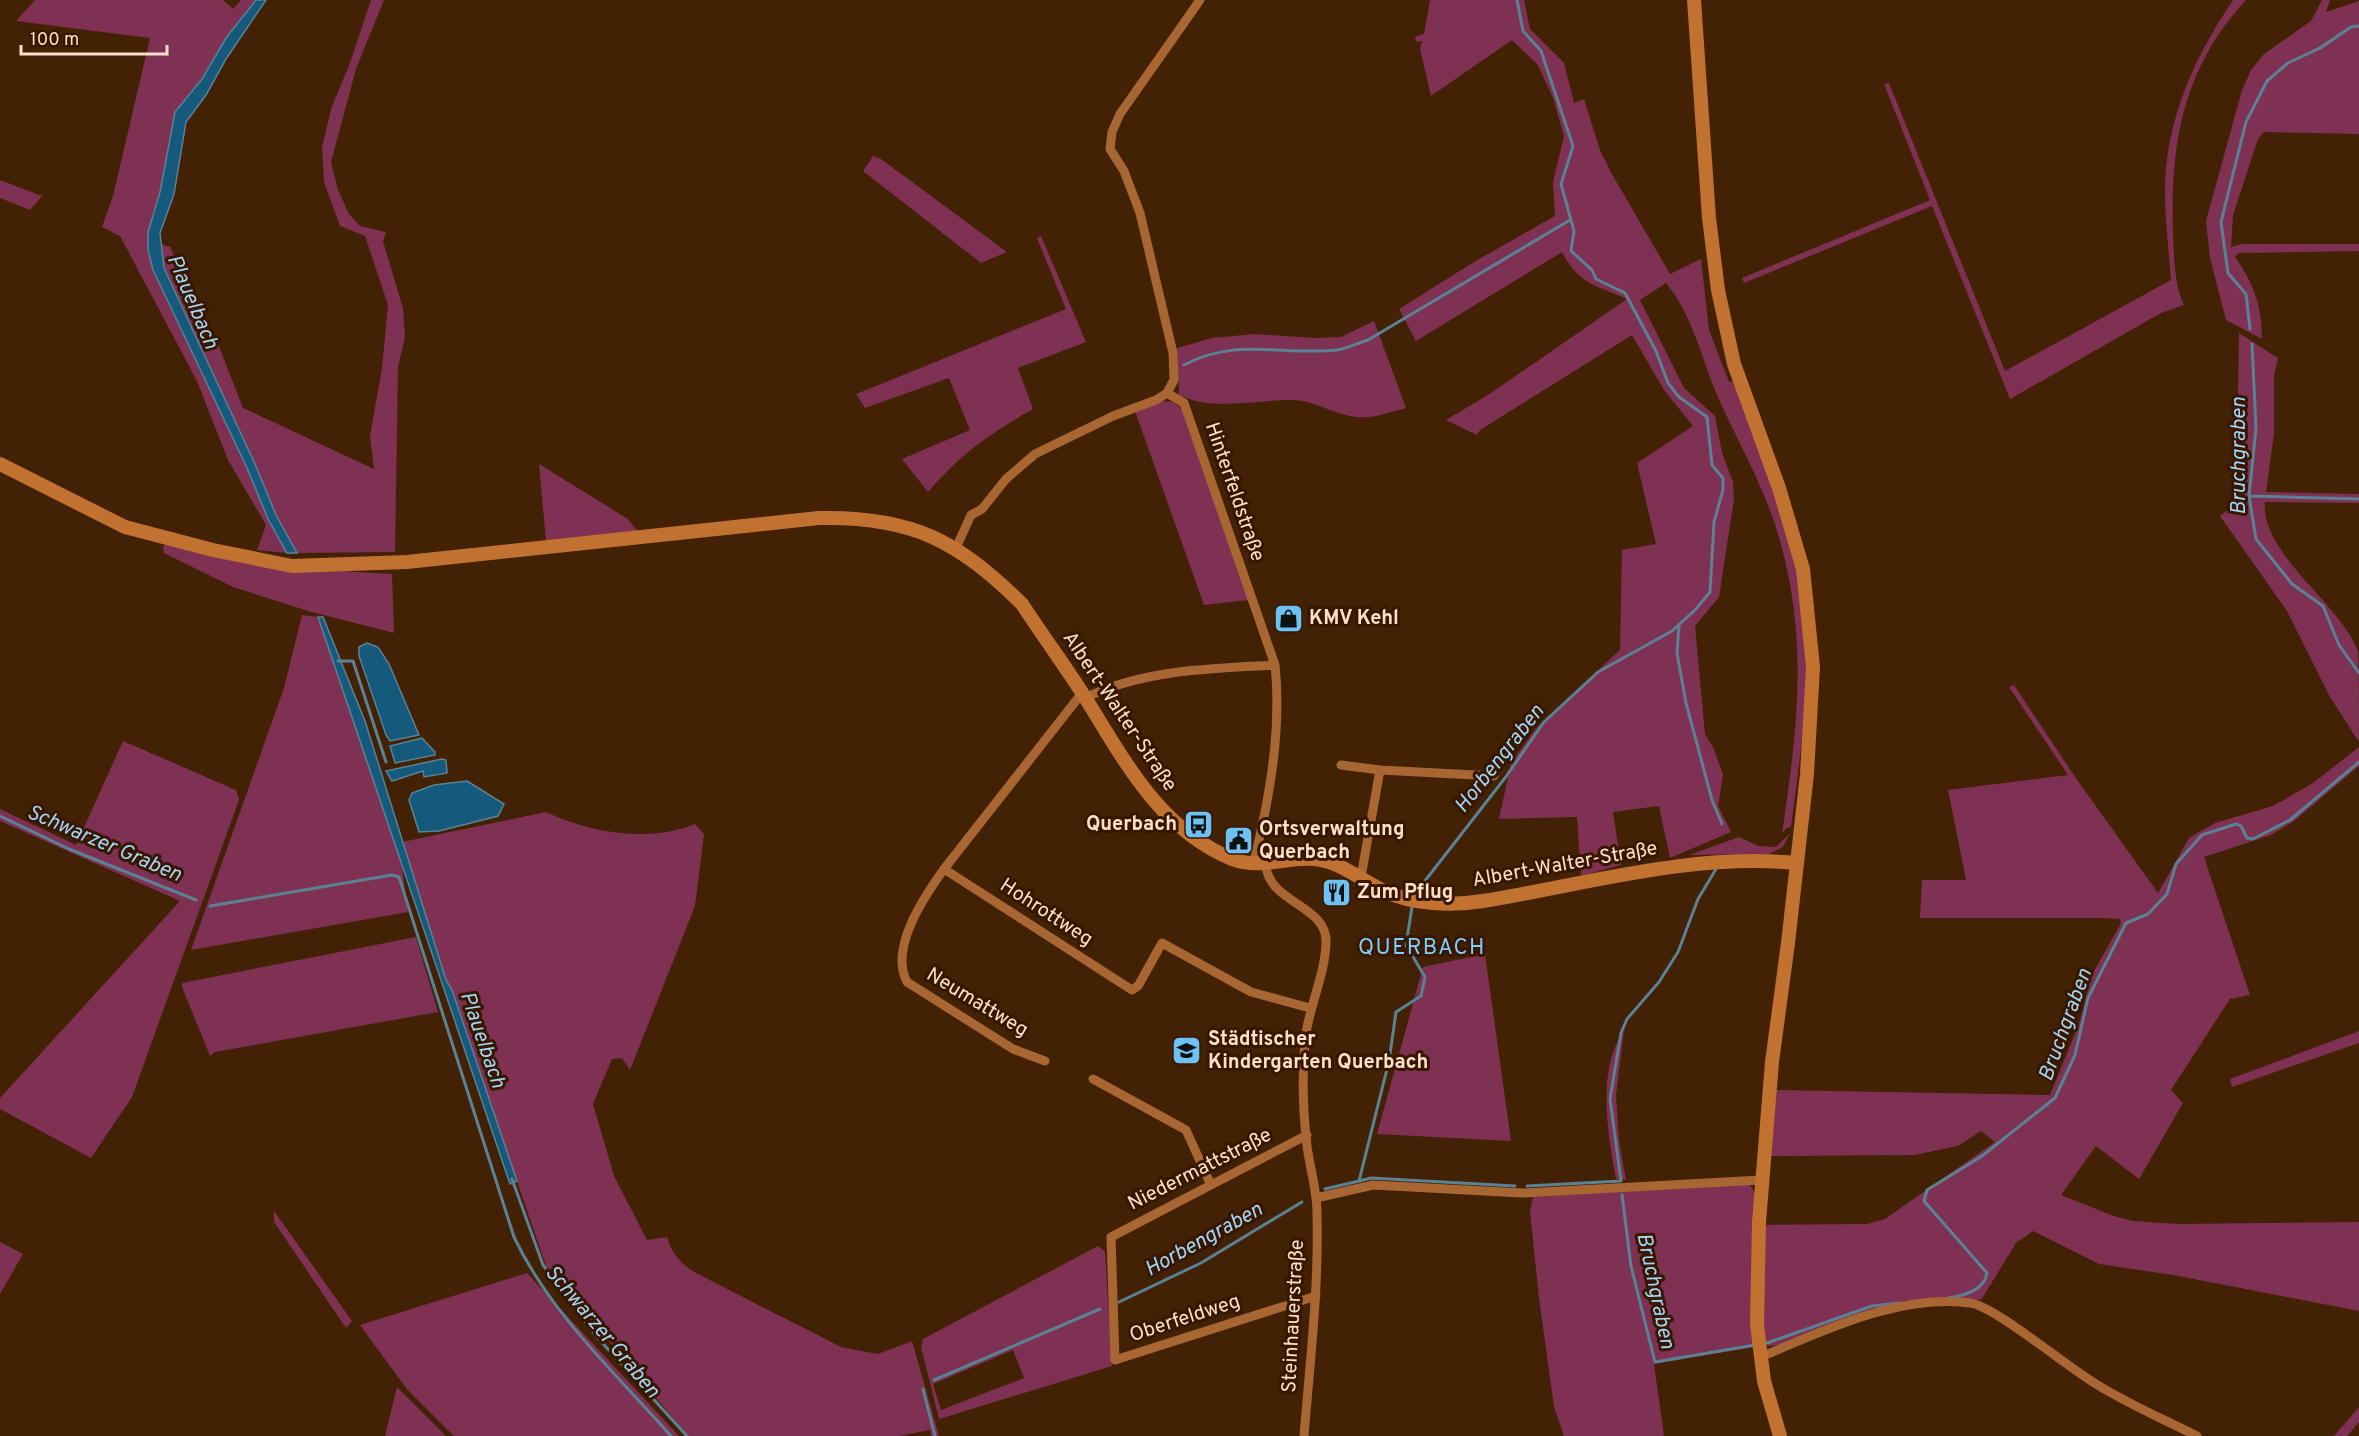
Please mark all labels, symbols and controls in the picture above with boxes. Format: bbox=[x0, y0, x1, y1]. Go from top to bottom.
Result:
scale bar bbox=[21, 18, 166, 56]
text: 100 m bbox=[30, 29, 79, 52]
water label: Plauelbach bbox=[160, 250, 224, 354]
water label: Bruchgraben bbox=[2226, 397, 2253, 515]
street label: Hinterfeldstraße bbox=[1198, 419, 1270, 565]
shop icon: KMV Kehl bbox=[1272, 603, 1304, 635]
place label: KMV Kehl bbox=[1309, 606, 1399, 632]
street label: Albert-Walter-Straße bbox=[1056, 627, 1182, 797]
water label: Horbengraben bbox=[1449, 699, 1551, 819]
water label: Schwarzer Graben bbox=[23, 799, 186, 889]
bus stop icon: Querbach bbox=[1182, 809, 1214, 841]
place label: Querbach bbox=[1086, 812, 1177, 838]
place label: Ortsverwaltung Querbach bbox=[1259, 817, 1405, 866]
public building icon: Ortsverwaltung Querbach bbox=[1222, 825, 1254, 857]
street label: Albert-Walter-Straße bbox=[1470, 836, 1660, 894]
street label: Hohrottweg bbox=[995, 873, 1097, 953]
restaurant icon: Zum Pflug bbox=[1320, 877, 1352, 909]
place label: Zum Pflug bbox=[1357, 880, 1453, 906]
district label: QUERBACH bbox=[1358, 935, 1486, 962]
street label: Neumattweg bbox=[921, 962, 1033, 1044]
water label: Bruchgraben bbox=[2033, 964, 2099, 1085]
water label: Plauelbach bbox=[453, 988, 511, 1092]
place label: Städtischer Kindergarten Querbach bbox=[1208, 1027, 1428, 1076]
school or university icon: Städtischer Kindergarten Querbach bbox=[1171, 1035, 1203, 1067]
street label: Niedermattstraße bbox=[1124, 1123, 1276, 1217]
water label: Horbengraben bbox=[1140, 1196, 1268, 1283]
water label: Bruchgraben bbox=[1630, 1231, 1681, 1352]
street label: Steinhauerstraße bbox=[1277, 1239, 1311, 1393]
water label: Schwarzer Graben bbox=[538, 1260, 666, 1404]
street label: Oberfeldweg bbox=[1126, 1289, 1244, 1349]

